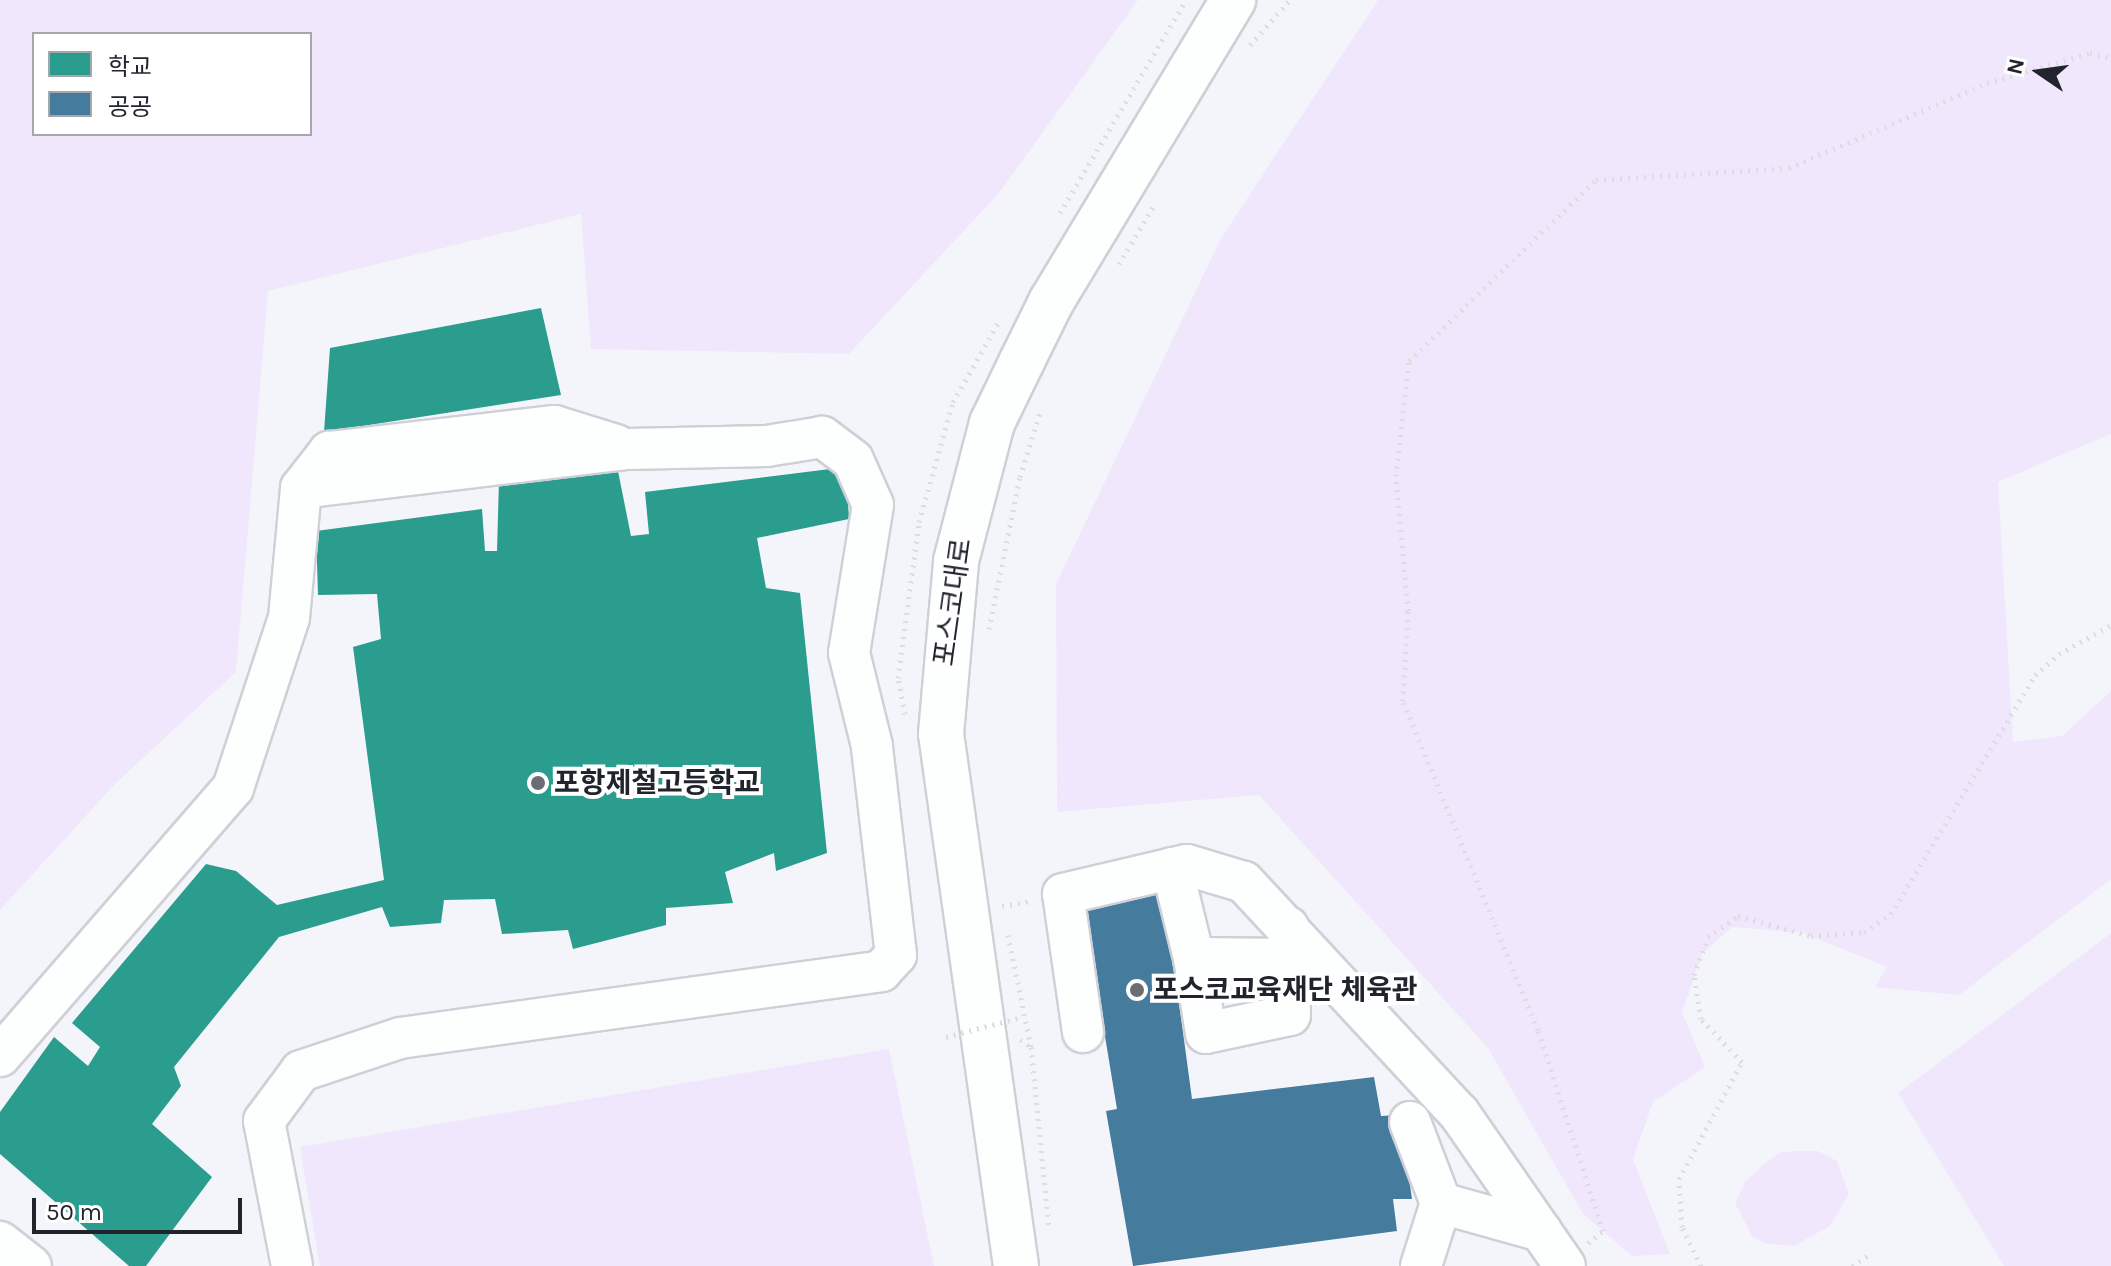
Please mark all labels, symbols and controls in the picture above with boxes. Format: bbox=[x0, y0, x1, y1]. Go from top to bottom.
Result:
legend bbox=[32, 32, 312, 136]
north arrow bbox=[1999, 32, 2079, 112]
text: 학교 bbox=[108, 53, 152, 81]
text: N bbox=[2001, 56, 2030, 77]
text: 공공 bbox=[108, 93, 152, 121]
street label: 포스코대로 bbox=[927, 536, 979, 668]
place label: 포항제철고등학교 bbox=[554, 766, 760, 800]
marker: 포항제철고등학교 bbox=[529, 774, 547, 792]
place label: 포스코교육재단 체육관 bbox=[1153, 973, 1418, 1007]
marker: 포스코교육재단 체육관 bbox=[1128, 981, 1146, 999]
scale bar bbox=[36, 1182, 246, 1232]
text: 50 m bbox=[46, 1198, 102, 1226]

